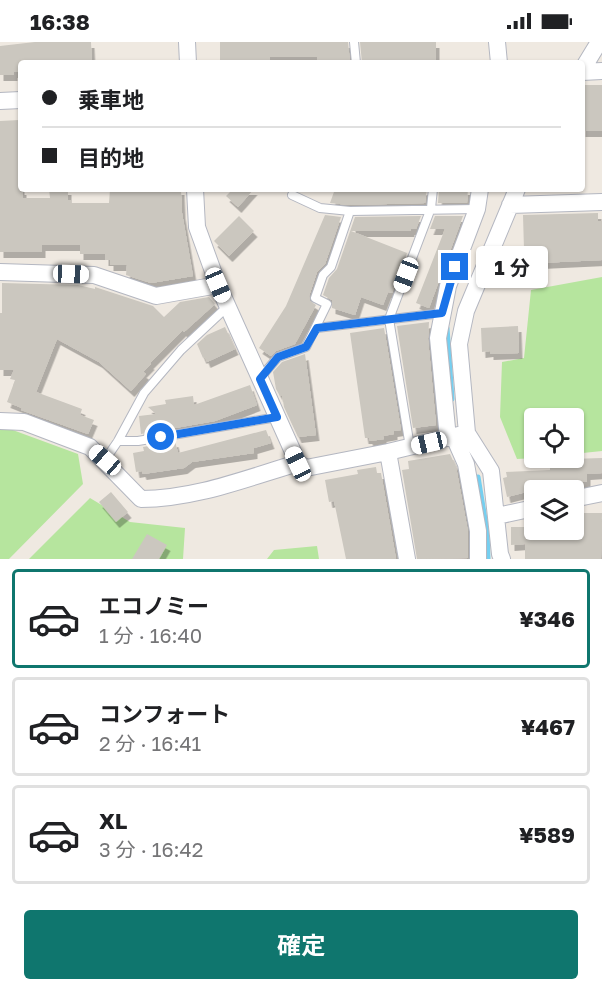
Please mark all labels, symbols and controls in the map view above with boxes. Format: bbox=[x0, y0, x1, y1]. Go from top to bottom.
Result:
text: 16:38 bbox=[30, 8, 90, 35]
text: 乗車地 bbox=[78, 86, 144, 113]
text: 目的地 bbox=[78, 144, 144, 171]
callout: 1 分 bbox=[476, 246, 548, 288]
route end bbox=[441, 253, 468, 280]
car bbox=[391, 255, 421, 295]
text: 1 分 bbox=[494, 255, 530, 279]
car bbox=[53, 264, 89, 284]
car bbox=[203, 265, 233, 305]
map controls bbox=[524, 408, 584, 540]
button: locate bbox=[524, 408, 584, 468]
route start bbox=[147, 423, 174, 450]
car bbox=[409, 430, 449, 456]
car bbox=[86, 441, 124, 479]
car bbox=[282, 444, 314, 484]
button: layers bbox=[524, 480, 584, 540]
icon: car bbox=[27, 592, 81, 646]
text: エコノミー bbox=[99, 592, 209, 619]
text: ¥346 bbox=[519, 605, 575, 632]
text: 1 分 · 16:40 bbox=[99, 623, 202, 647]
icon: car bbox=[27, 700, 81, 754]
text: コンフォート bbox=[99, 700, 230, 727]
text: ¥467 bbox=[521, 713, 575, 740]
text: 2 分 · 16:41 bbox=[99, 731, 201, 755]
text: XL bbox=[99, 807, 127, 834]
icon: car bbox=[27, 808, 81, 862]
text: ¥589 bbox=[519, 821, 575, 848]
text: 3 分 · 16:42 bbox=[99, 837, 203, 861]
button: 確定 bbox=[24, 910, 578, 979]

